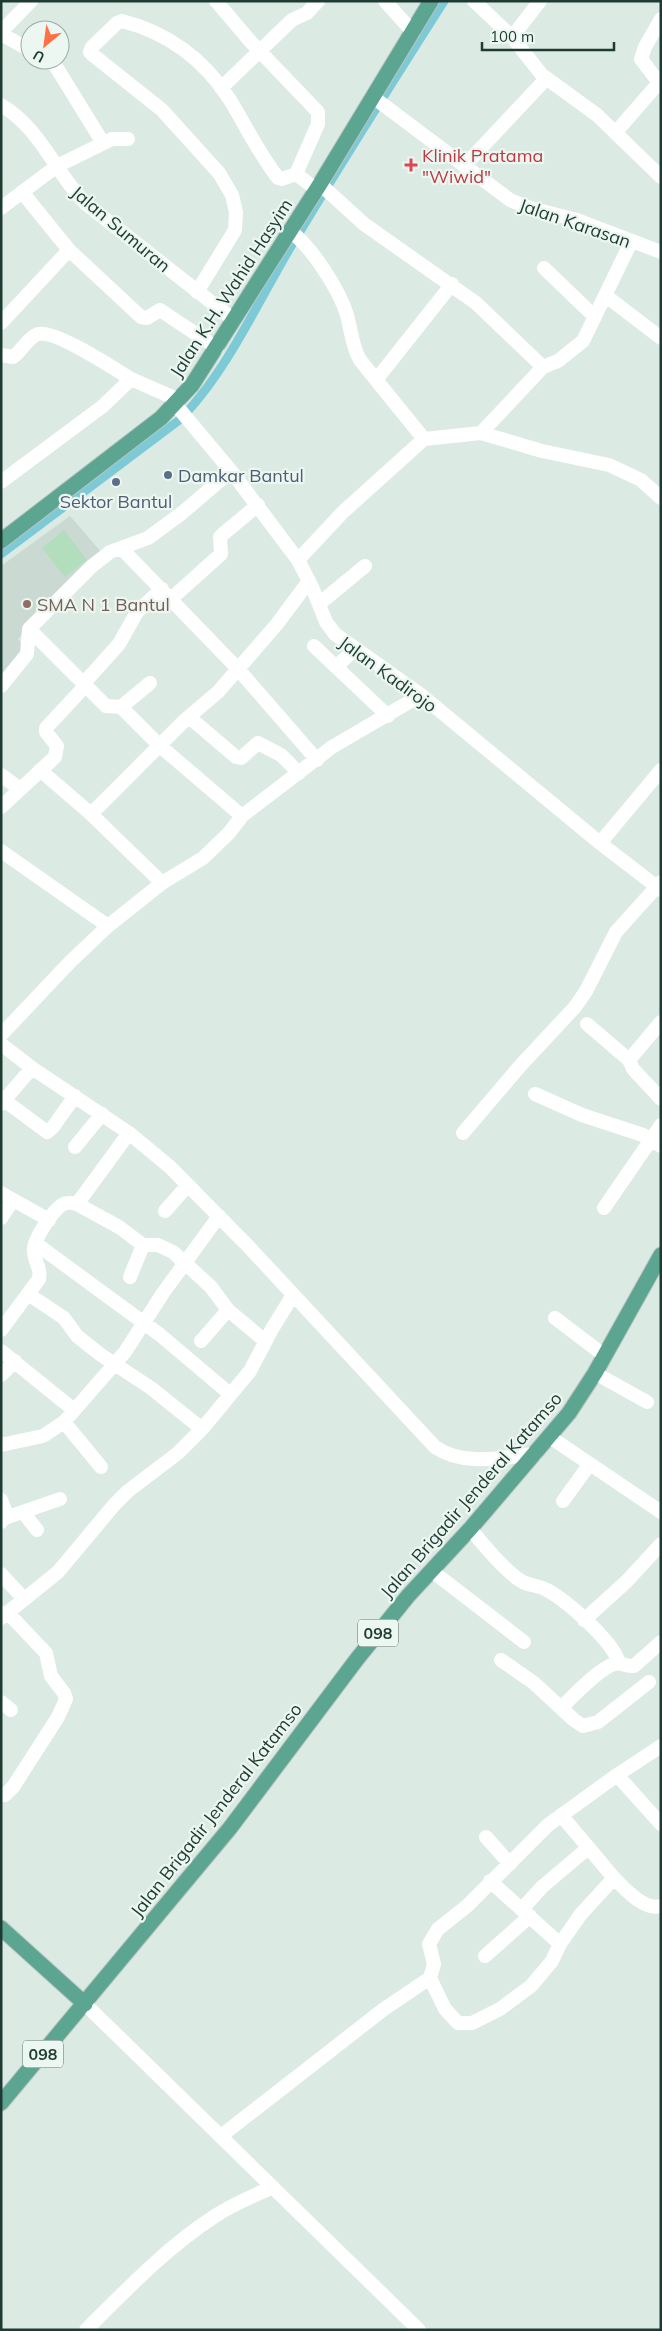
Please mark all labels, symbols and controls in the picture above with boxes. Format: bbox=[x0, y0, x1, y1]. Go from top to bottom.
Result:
north arrow bbox=[20, 20, 70, 70]
scale bar bbox=[482, 20, 614, 52]
text: 100 m bbox=[490, 27, 534, 46]
text: U bbox=[30, 46, 48, 67]
place label: Klinik Pratama "Wiwid" bbox=[422, 144, 543, 188]
marker: Klinik Pratama "Wiwid" bbox=[404, 158, 418, 172]
street label: Jalan Sumuran bbox=[67, 181, 175, 277]
street label: Jalan Karasan bbox=[516, 193, 634, 253]
street label: Jalan K.H. Wahid Hasyim bbox=[165, 194, 297, 382]
place label: Damkar Bantul bbox=[178, 464, 304, 487]
marker: Damkar Bantul bbox=[162, 469, 174, 481]
marker: Sektor Bantul bbox=[110, 476, 122, 488]
place label: Sektor Bantul bbox=[60, 490, 172, 513]
place label: SMA N 1 Bantul bbox=[37, 593, 170, 616]
marker: SMA N 1 Bantul bbox=[21, 598, 33, 610]
street label: Jalan Kadirojo bbox=[334, 631, 442, 717]
street label: Jalan Brigadir Jenderal Katamso bbox=[375, 1387, 567, 1603]
road number: 098 bbox=[358, 1620, 398, 1646]
street label: Jalan Brigadir Jenderal Katamso bbox=[125, 1698, 307, 1922]
road number: 098 bbox=[23, 2040, 63, 2068]

